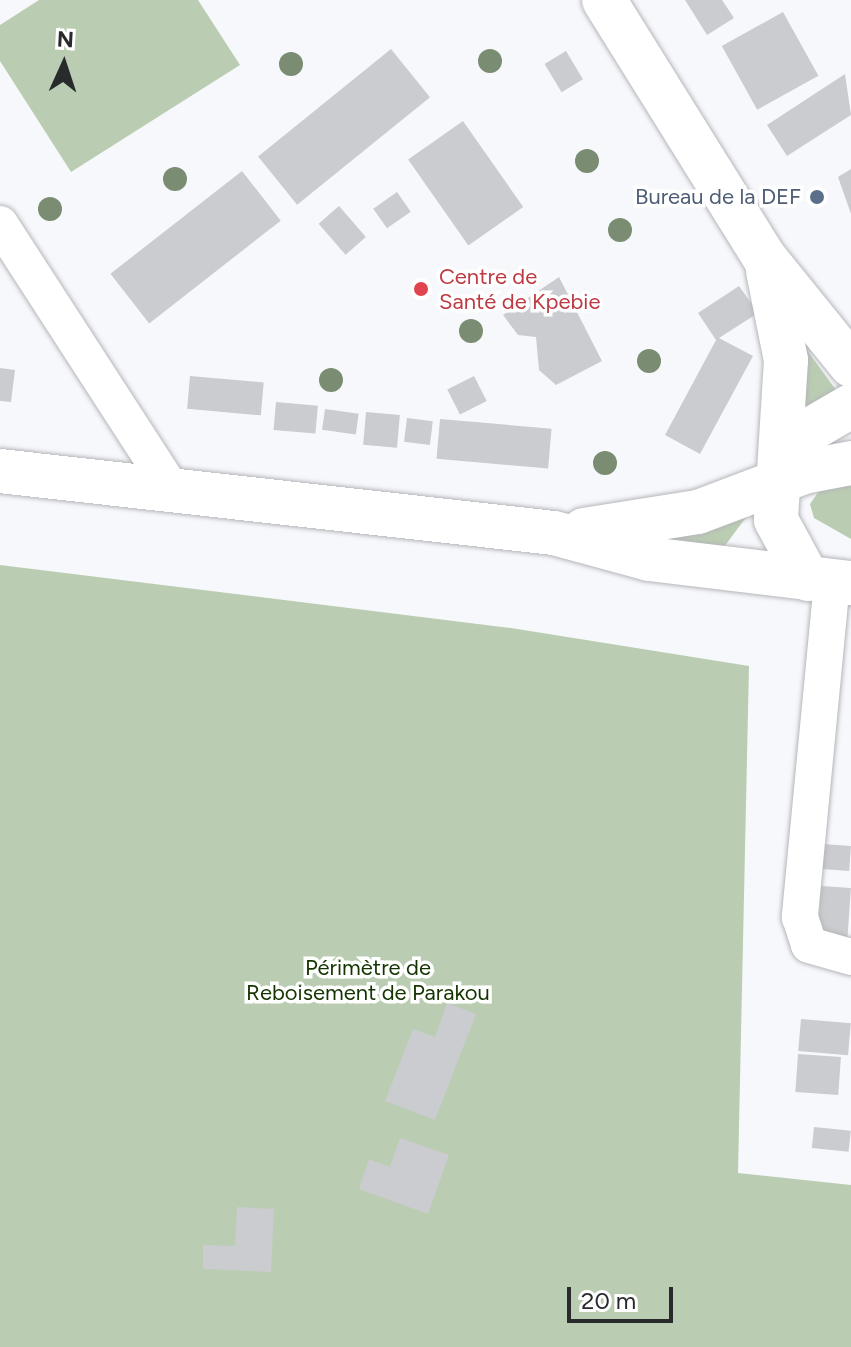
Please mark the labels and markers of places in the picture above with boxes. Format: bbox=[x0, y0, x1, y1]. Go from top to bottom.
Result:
place label: Bureau de la DEF bbox=[635, 184, 801, 210]
marker: Bureau de la DEF bbox=[808, 188, 826, 206]
place label: Centre de Santé de Kpebie bbox=[439, 263, 600, 314]
marker: Centre de Santé de Kpebie bbox=[410, 278, 432, 300]

